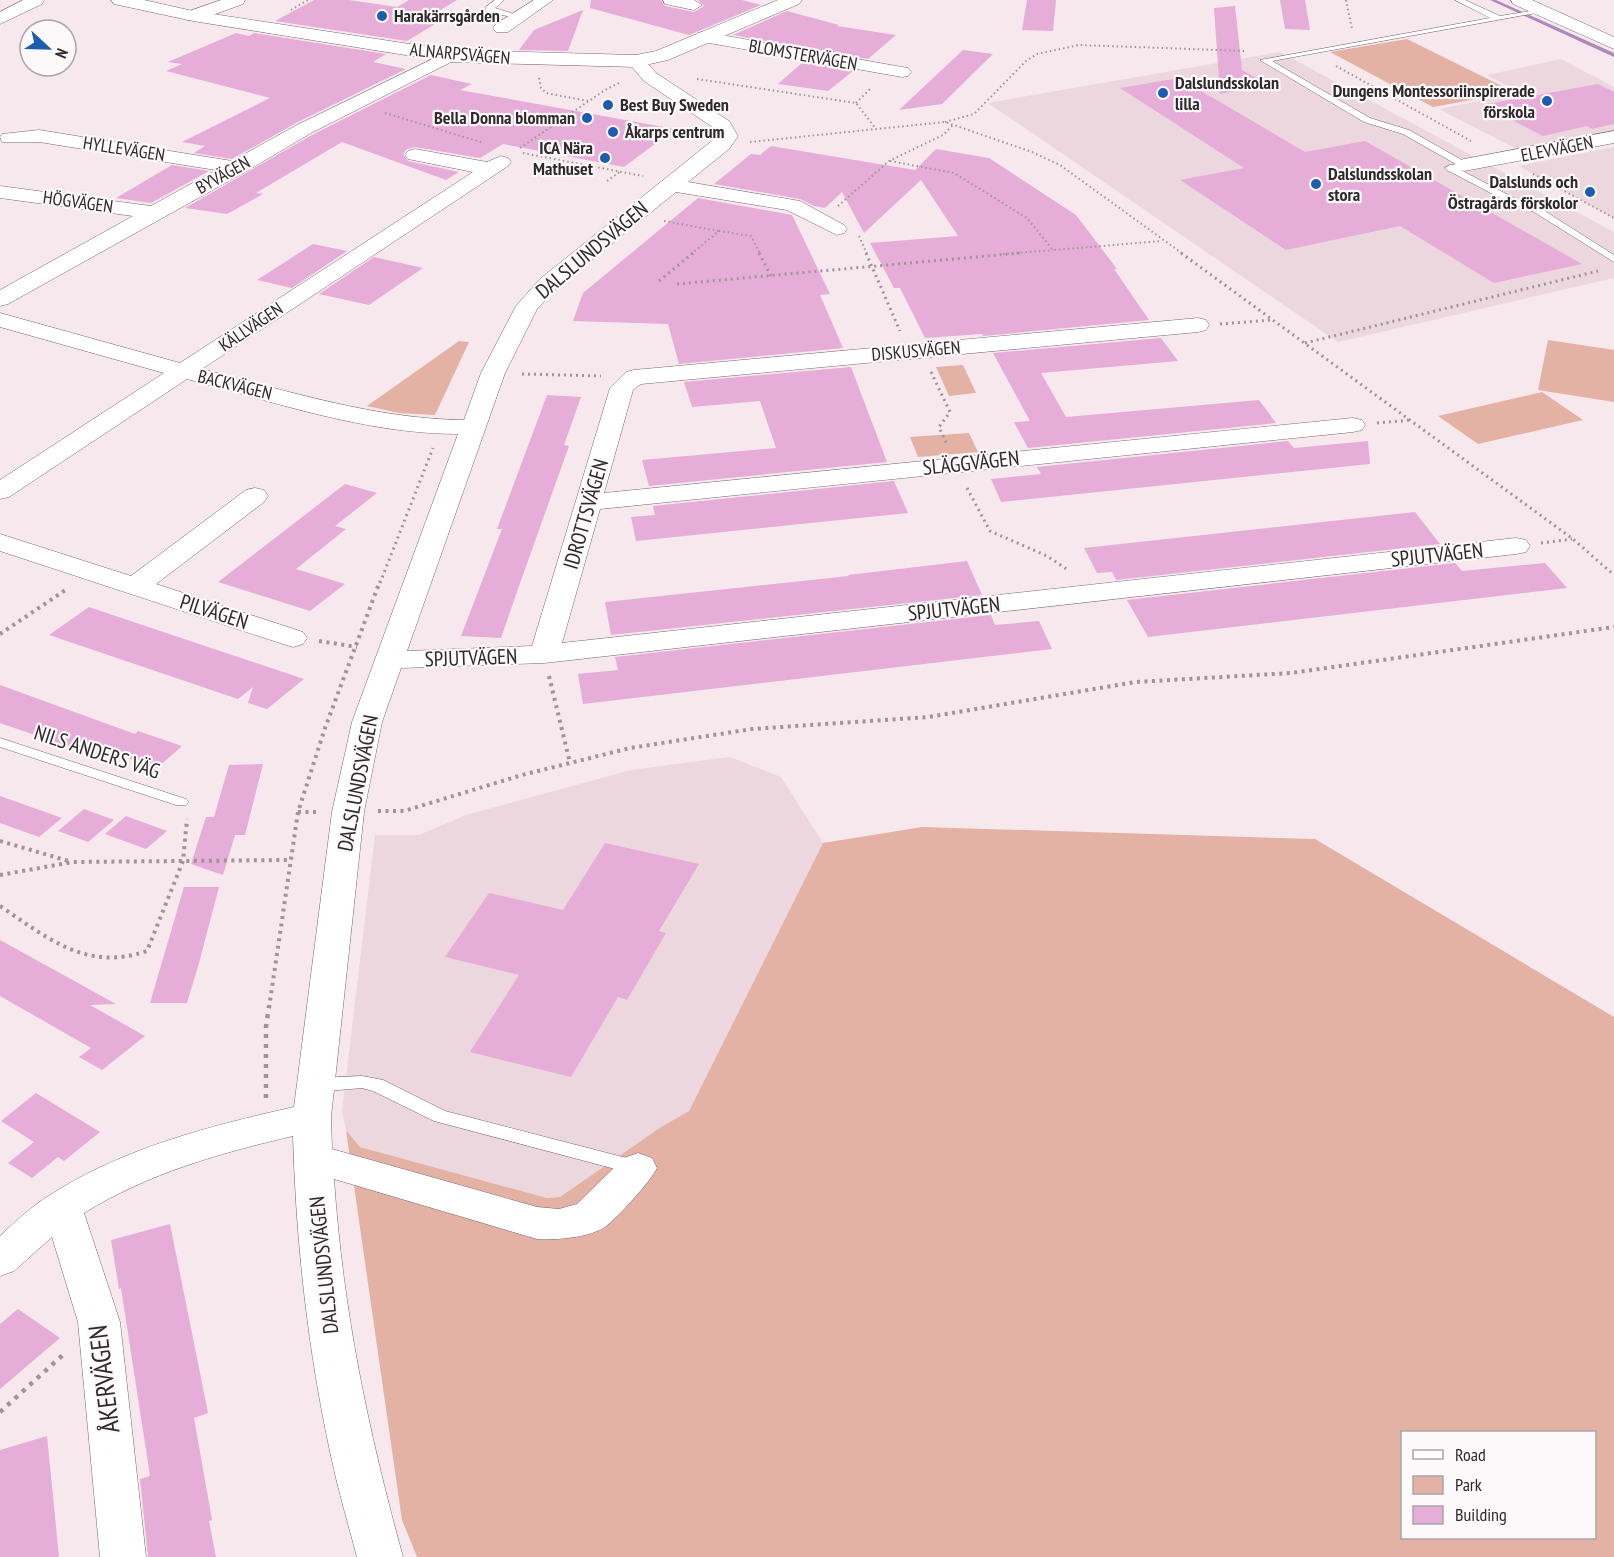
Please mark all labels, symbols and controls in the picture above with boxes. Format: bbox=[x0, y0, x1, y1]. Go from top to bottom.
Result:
place label: Harakärrsgården bbox=[394, 4, 500, 27]
marker: Harakärrsgården bbox=[375, 9, 389, 23]
north arrow bbox=[18, 18, 78, 78]
street label: BLOMSTERVÄGEN bbox=[747, 34, 859, 75]
street label: ALNARPSVÄGEN bbox=[409, 38, 511, 69]
text: N bbox=[51, 46, 73, 61]
place label: Dalslundsskolan lilla bbox=[1175, 71, 1279, 115]
place label: Dungens Montessoriinspirerade förskola bbox=[1333, 79, 1535, 123]
marker: Dalslundsskolan lilla bbox=[1156, 86, 1170, 100]
place label: Best Buy Sweden bbox=[620, 93, 729, 116]
marker: Dungens Montessoriinspirerade förskola bbox=[1540, 94, 1554, 108]
marker: Best Buy Sweden bbox=[601, 98, 615, 112]
place label: Bella Donna blomman bbox=[434, 106, 575, 129]
marker: Bella Donna blomman bbox=[580, 111, 594, 125]
place label: Åkarps centrum bbox=[624, 120, 725, 143]
marker: Åkarps centrum bbox=[606, 125, 620, 139]
street label: ELEVVÄGEN bbox=[1519, 130, 1595, 167]
street label: HYLLEVÄGEN bbox=[82, 131, 167, 166]
place label: ICA Nära Mathuset bbox=[533, 136, 594, 180]
street label: BYVÄGEN bbox=[192, 150, 254, 199]
marker: ICA Nära Mathuset bbox=[598, 151, 612, 165]
place label: Dalslundsskolan stora bbox=[1328, 162, 1432, 206]
place label: Dalslunds och Östragårds förskolor bbox=[1448, 170, 1579, 214]
marker: Dalslundsskolan stora bbox=[1309, 177, 1323, 191]
street label: HÖGVÄGEN bbox=[42, 185, 115, 218]
marker: Dalslunds och Östragårds förskolor bbox=[1583, 185, 1597, 199]
street label: DALSLUNDSVÄGEN bbox=[530, 195, 653, 304]
street label: KÄLLVÄGEN bbox=[214, 297, 287, 356]
street label: DISKUSVÄGEN bbox=[870, 335, 961, 366]
street label: BACKVÄGEN bbox=[196, 364, 275, 405]
street label: SLÄGGVÄGEN bbox=[921, 444, 1021, 481]
street label: IDROTTSVÄGEN bbox=[557, 456, 614, 572]
street label: SPJUTVÄGEN bbox=[1389, 536, 1484, 573]
street label: PILVÄGEN bbox=[177, 588, 252, 635]
street label: SPJUTVÄGEN bbox=[906, 590, 1001, 627]
street label: SPJUTVÄGEN bbox=[424, 642, 518, 673]
street label: DALSLUNDSVÄGEN bbox=[331, 712, 384, 853]
street label: NILS ANDERS VÄG bbox=[31, 718, 164, 785]
street label: DALSLUNDSVÄGEN bbox=[303, 1195, 344, 1335]
street label: ÅKERVÄGEN bbox=[81, 1323, 126, 1435]
legend bbox=[1401, 1431, 1596, 1539]
text: Road bbox=[1455, 1443, 1486, 1466]
text: Park bbox=[1455, 1473, 1482, 1496]
text: Building bbox=[1455, 1503, 1507, 1526]

